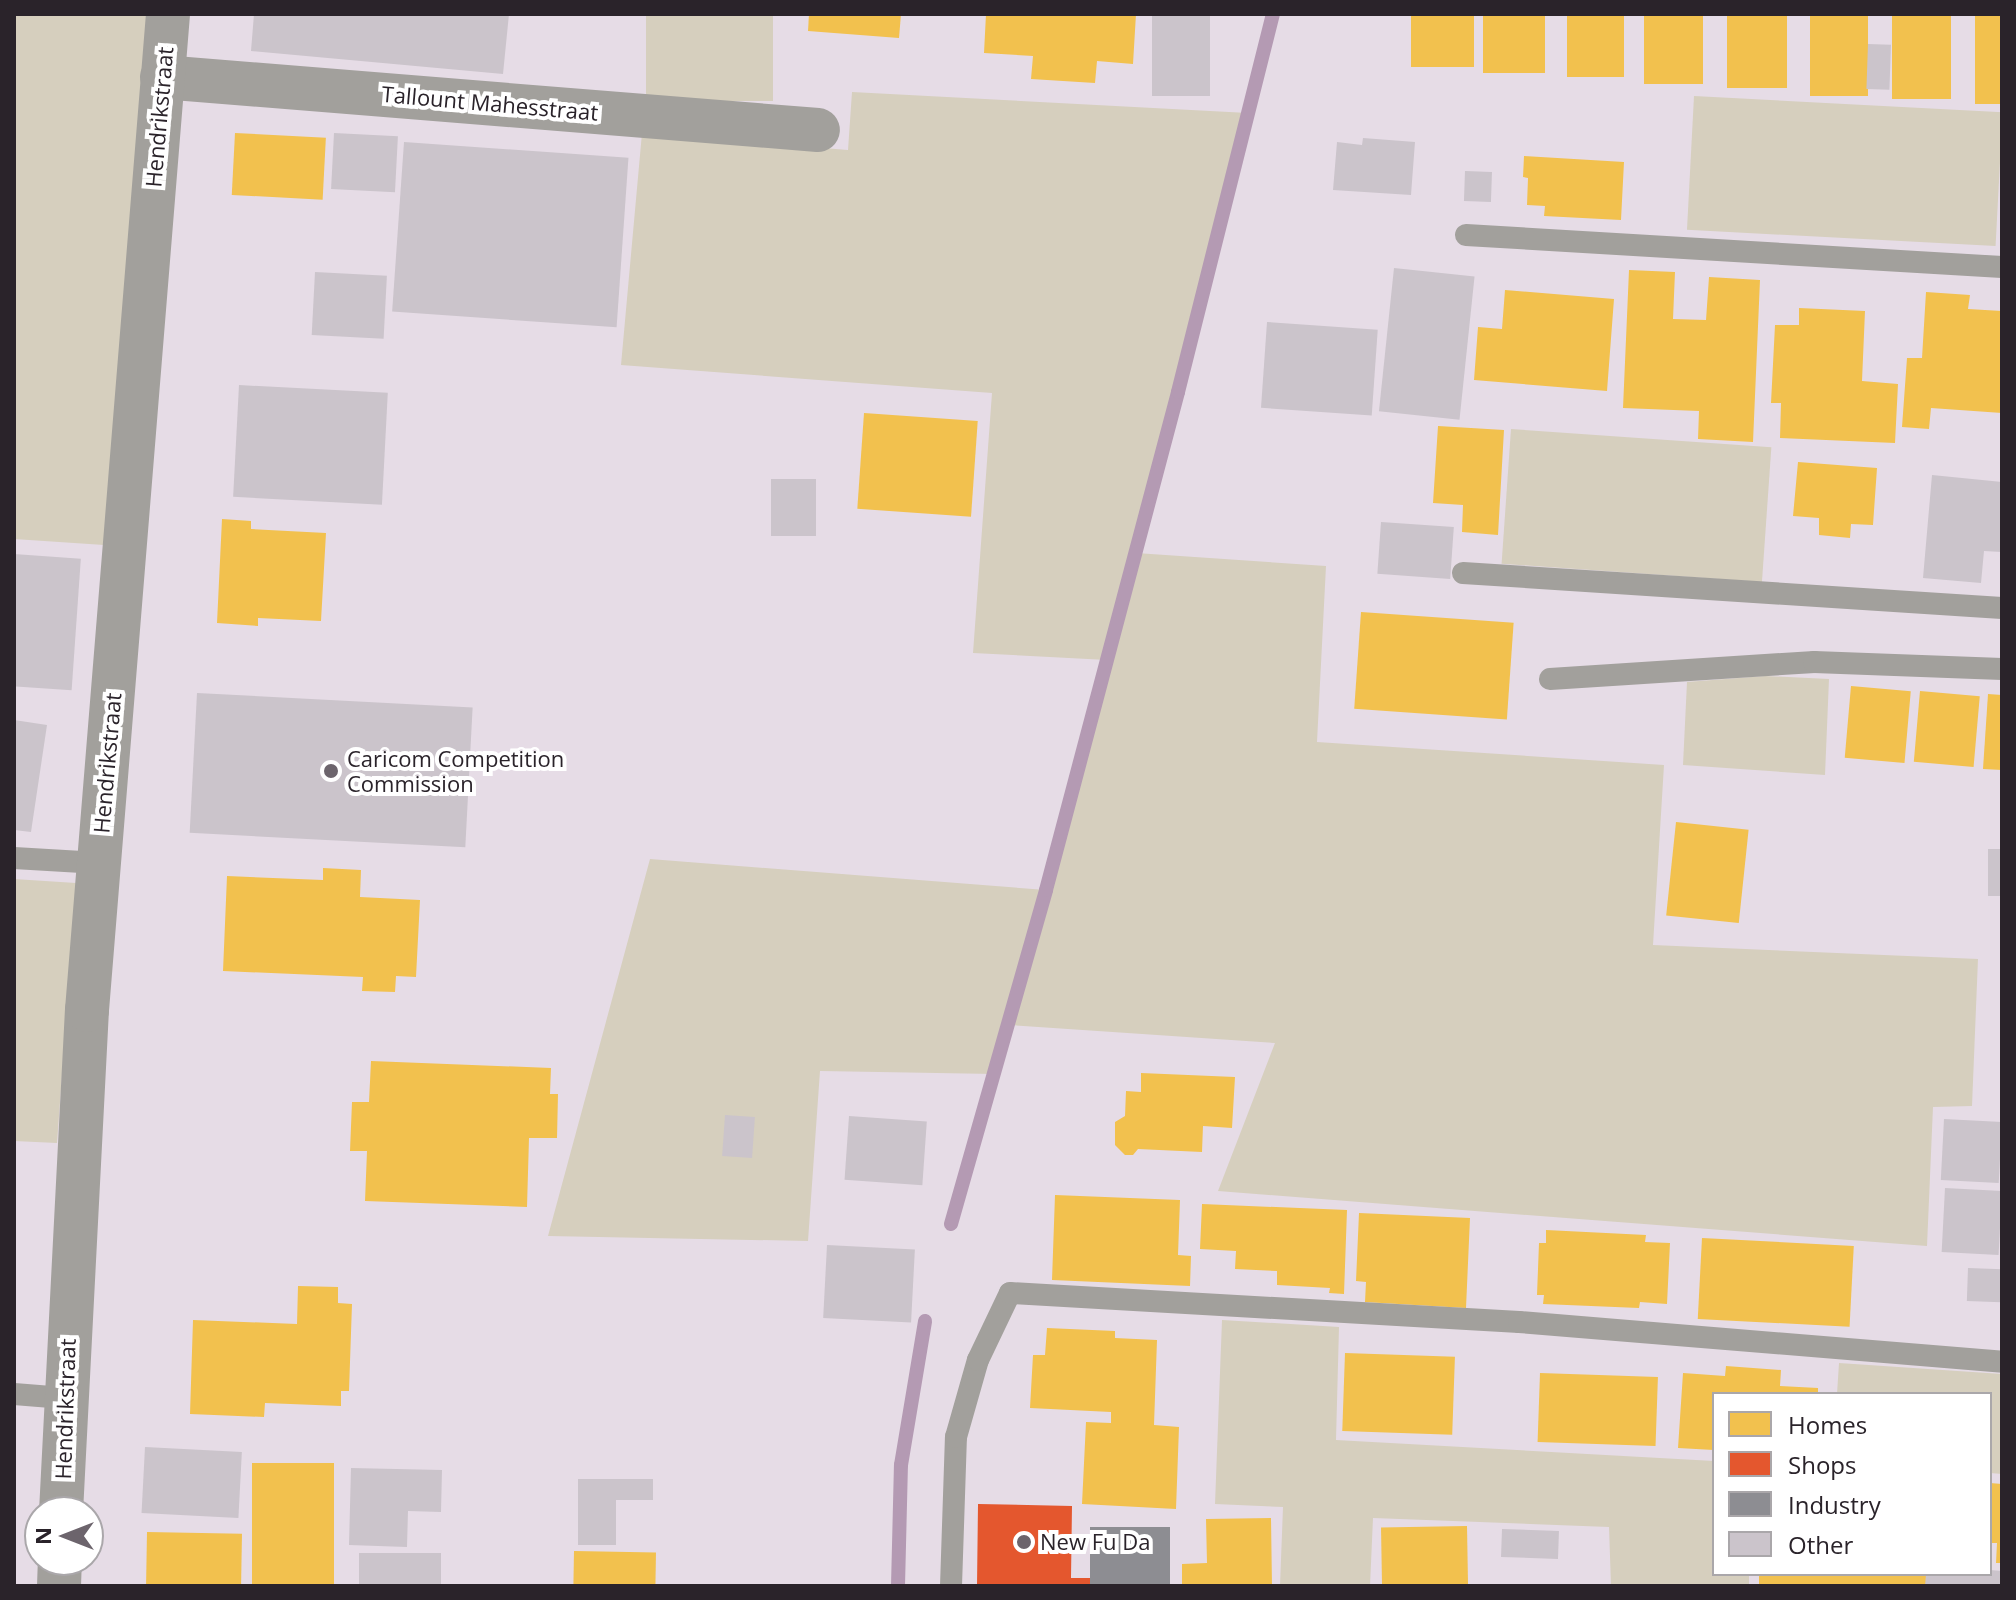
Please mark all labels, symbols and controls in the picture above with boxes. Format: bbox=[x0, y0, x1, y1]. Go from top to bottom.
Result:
street label: Hendrikstraat bbox=[140, 45, 178, 189]
street label: Tallount Mahesstraat bbox=[381, 80, 599, 126]
street label: Hendrikstraat bbox=[88, 691, 126, 835]
place label: Caricom Competition Commission bbox=[347, 745, 564, 796]
marker: Caricom Competition Commission bbox=[322, 762, 340, 780]
street label: Hendrikstraat bbox=[49, 1338, 81, 1480]
legend bbox=[1712, 1392, 1992, 1576]
text: Homes bbox=[1788, 1408, 1867, 1441]
text: Shops bbox=[1788, 1448, 1856, 1481]
text: Industry bbox=[1788, 1488, 1881, 1521]
north arrow bbox=[24, 1496, 104, 1576]
text: N bbox=[27, 1527, 57, 1545]
text: Other bbox=[1788, 1528, 1853, 1561]
place label: New Fu Da bbox=[1040, 1529, 1150, 1555]
marker: New Fu Da bbox=[1015, 1533, 1033, 1551]

